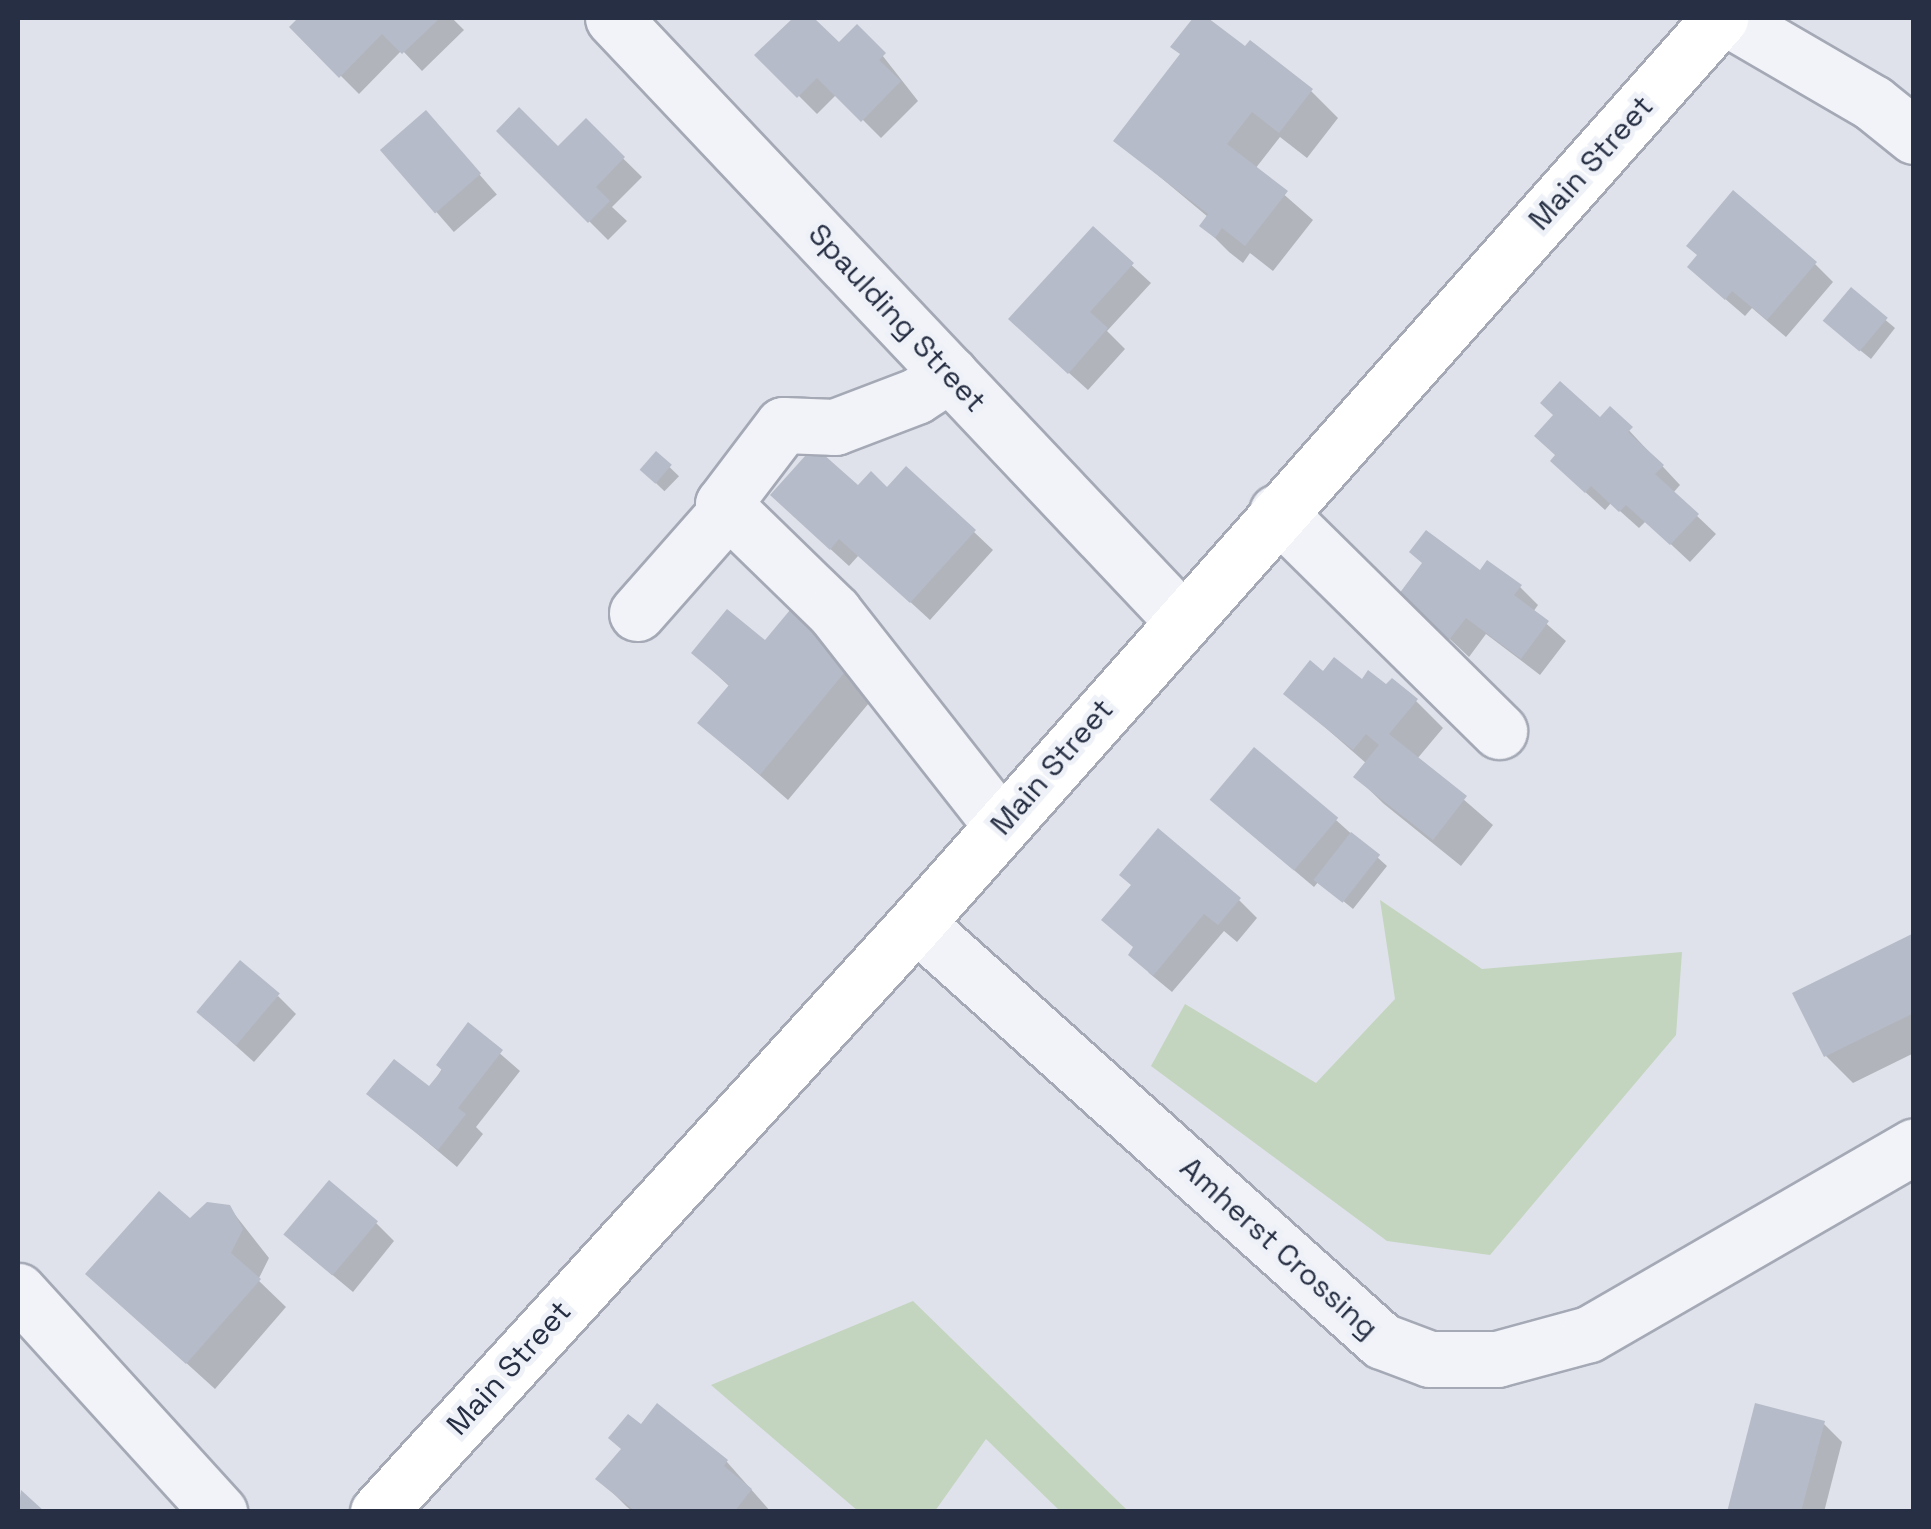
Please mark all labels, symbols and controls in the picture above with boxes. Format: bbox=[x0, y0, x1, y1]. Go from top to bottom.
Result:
street label: Main Street bbox=[1521, 88, 1661, 238]
street label: Spaulding Street bbox=[801, 216, 993, 420]
street label: Main Street bbox=[983, 692, 1121, 842]
street label: Amherst Crossing bbox=[1173, 1150, 1385, 1346]
street label: Main Street bbox=[439, 1293, 579, 1443]

